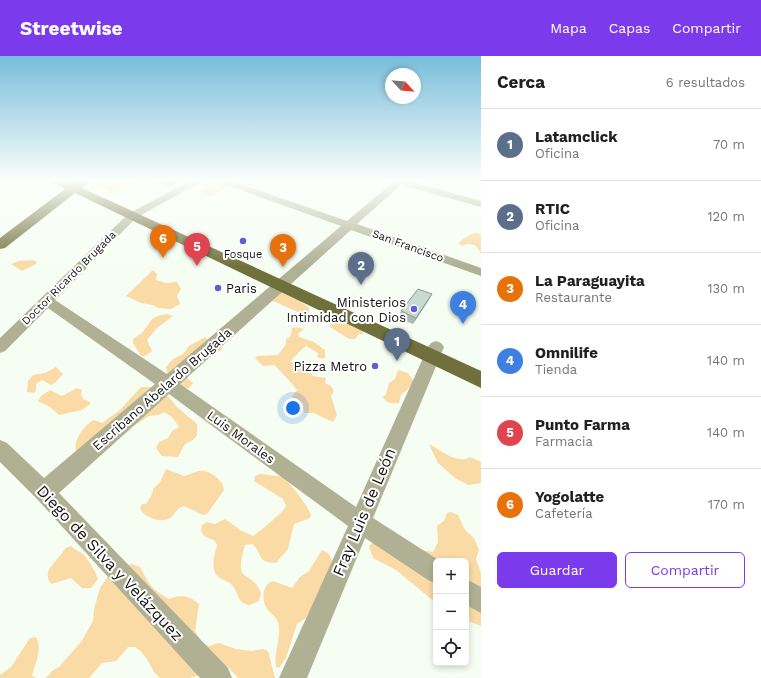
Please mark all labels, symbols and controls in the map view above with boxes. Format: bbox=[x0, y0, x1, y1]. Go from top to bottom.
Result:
text: Streetwise bbox=[20, 17, 123, 40]
text: Mapa bbox=[550, 20, 587, 36]
text: Capas bbox=[609, 20, 650, 36]
text: Compartir bbox=[672, 20, 741, 36]
north arrow bbox=[385, 68, 421, 104]
text: Cerca bbox=[497, 72, 545, 92]
text: 6 resultados bbox=[666, 75, 745, 90]
text: Latamclick bbox=[535, 128, 618, 146]
text: 1 bbox=[507, 137, 513, 152]
text: 70 m bbox=[713, 137, 745, 152]
text: Oficina bbox=[535, 146, 579, 161]
text: RTIC bbox=[535, 200, 570, 218]
text: 2 bbox=[506, 209, 514, 224]
text: 120 m bbox=[707, 209, 745, 224]
text: Oficina bbox=[535, 218, 579, 233]
pin: 6 bbox=[150, 225, 176, 258]
street label: San Francisco bbox=[371, 227, 445, 265]
street label: Doctor Ricardo Brugada bbox=[19, 228, 119, 328]
pin: 5 bbox=[184, 233, 210, 266]
pin: 3 bbox=[270, 234, 296, 267]
marker: Fosque bbox=[238, 236, 248, 246]
place label: Fosque bbox=[224, 248, 262, 261]
pin: 2 bbox=[348, 252, 374, 285]
text: La Paraguayita bbox=[535, 272, 645, 290]
place label: Paris bbox=[226, 281, 257, 296]
text: 3 bbox=[506, 281, 514, 296]
text: 130 m bbox=[707, 281, 745, 296]
marker: Paris bbox=[213, 283, 223, 293]
text: Restaurante bbox=[535, 290, 612, 305]
pin: 4 bbox=[450, 291, 476, 324]
place label: Ministerios Intimidad con Dios bbox=[286, 295, 406, 325]
marker: Ministerios Intimidad con Dios bbox=[409, 304, 419, 314]
street label: Escribano Abelardo Brugada bbox=[89, 324, 235, 453]
pin: 1 bbox=[384, 328, 410, 361]
text: Omnilife bbox=[535, 344, 598, 362]
text: 4 bbox=[506, 353, 514, 368]
text: 140 m bbox=[707, 353, 745, 368]
place label: Pizza Metro bbox=[294, 359, 367, 374]
marker: Pizza Metro bbox=[370, 361, 380, 371]
text: Tienda bbox=[535, 362, 577, 377]
your location bbox=[283, 398, 303, 418]
street label: Luis Morales bbox=[204, 407, 278, 467]
text: Punto Farma bbox=[535, 416, 630, 434]
text: 5 bbox=[506, 425, 514, 440]
text: 140 m bbox=[707, 425, 745, 440]
text: Farmacia bbox=[535, 434, 593, 449]
street label: Fray Luis de León bbox=[328, 445, 400, 579]
street label: Diego de Silva y Velázquez bbox=[33, 481, 187, 645]
text: Yogolatte bbox=[535, 488, 604, 506]
text: 6 bbox=[506, 497, 514, 512]
text: 170 m bbox=[708, 497, 745, 512]
text: Cafetería bbox=[535, 506, 593, 521]
button: Guardar bbox=[497, 552, 617, 588]
button: Compartir bbox=[625, 552, 745, 588]
map controls bbox=[433, 558, 469, 666]
button: + bbox=[433, 558, 469, 594]
button: − bbox=[433, 594, 469, 630]
button: locate bbox=[433, 630, 469, 666]

